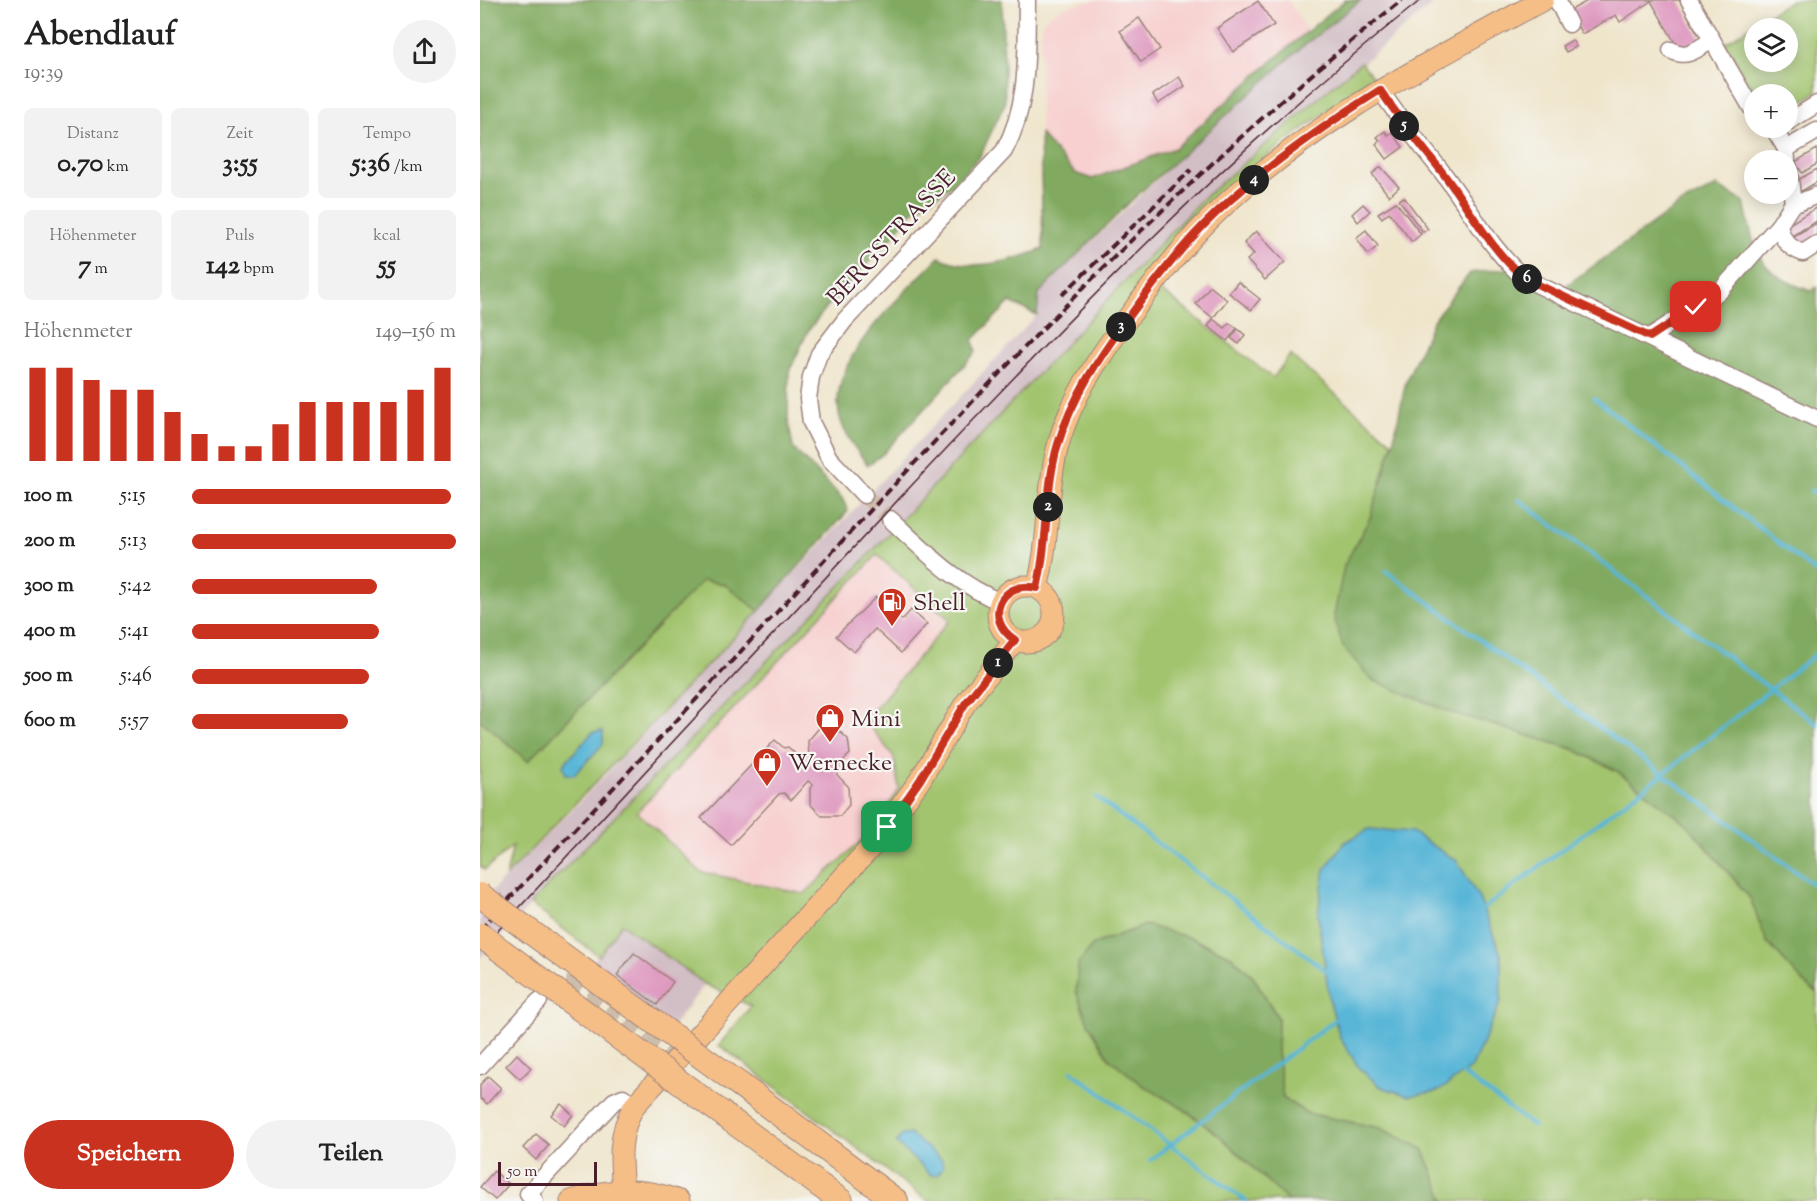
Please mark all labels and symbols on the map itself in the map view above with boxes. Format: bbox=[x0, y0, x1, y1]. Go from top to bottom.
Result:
pin: 5 bbox=[1389, 111, 1419, 141]
street label: BERGSTRASSE bbox=[820, 162, 965, 314]
pin: 4 bbox=[1239, 165, 1269, 195]
pin: 6 bbox=[1512, 264, 1542, 294]
pin bbox=[1670, 281, 1721, 332]
pin: 3 bbox=[1106, 312, 1136, 342]
pin: 2 bbox=[1033, 492, 1063, 522]
fuel station icon: Shell bbox=[876, 586, 908, 628]
place label: Shell bbox=[913, 587, 966, 621]
pin: 1 bbox=[983, 648, 1013, 678]
shop icon: Mini bbox=[814, 702, 846, 744]
place label: Mini bbox=[851, 703, 901, 737]
shop icon: Wernecke bbox=[751, 746, 783, 788]
place label: Wernecke bbox=[788, 747, 892, 781]
pin bbox=[861, 801, 912, 852]
scale bar bbox=[498, 1159, 597, 1186]

